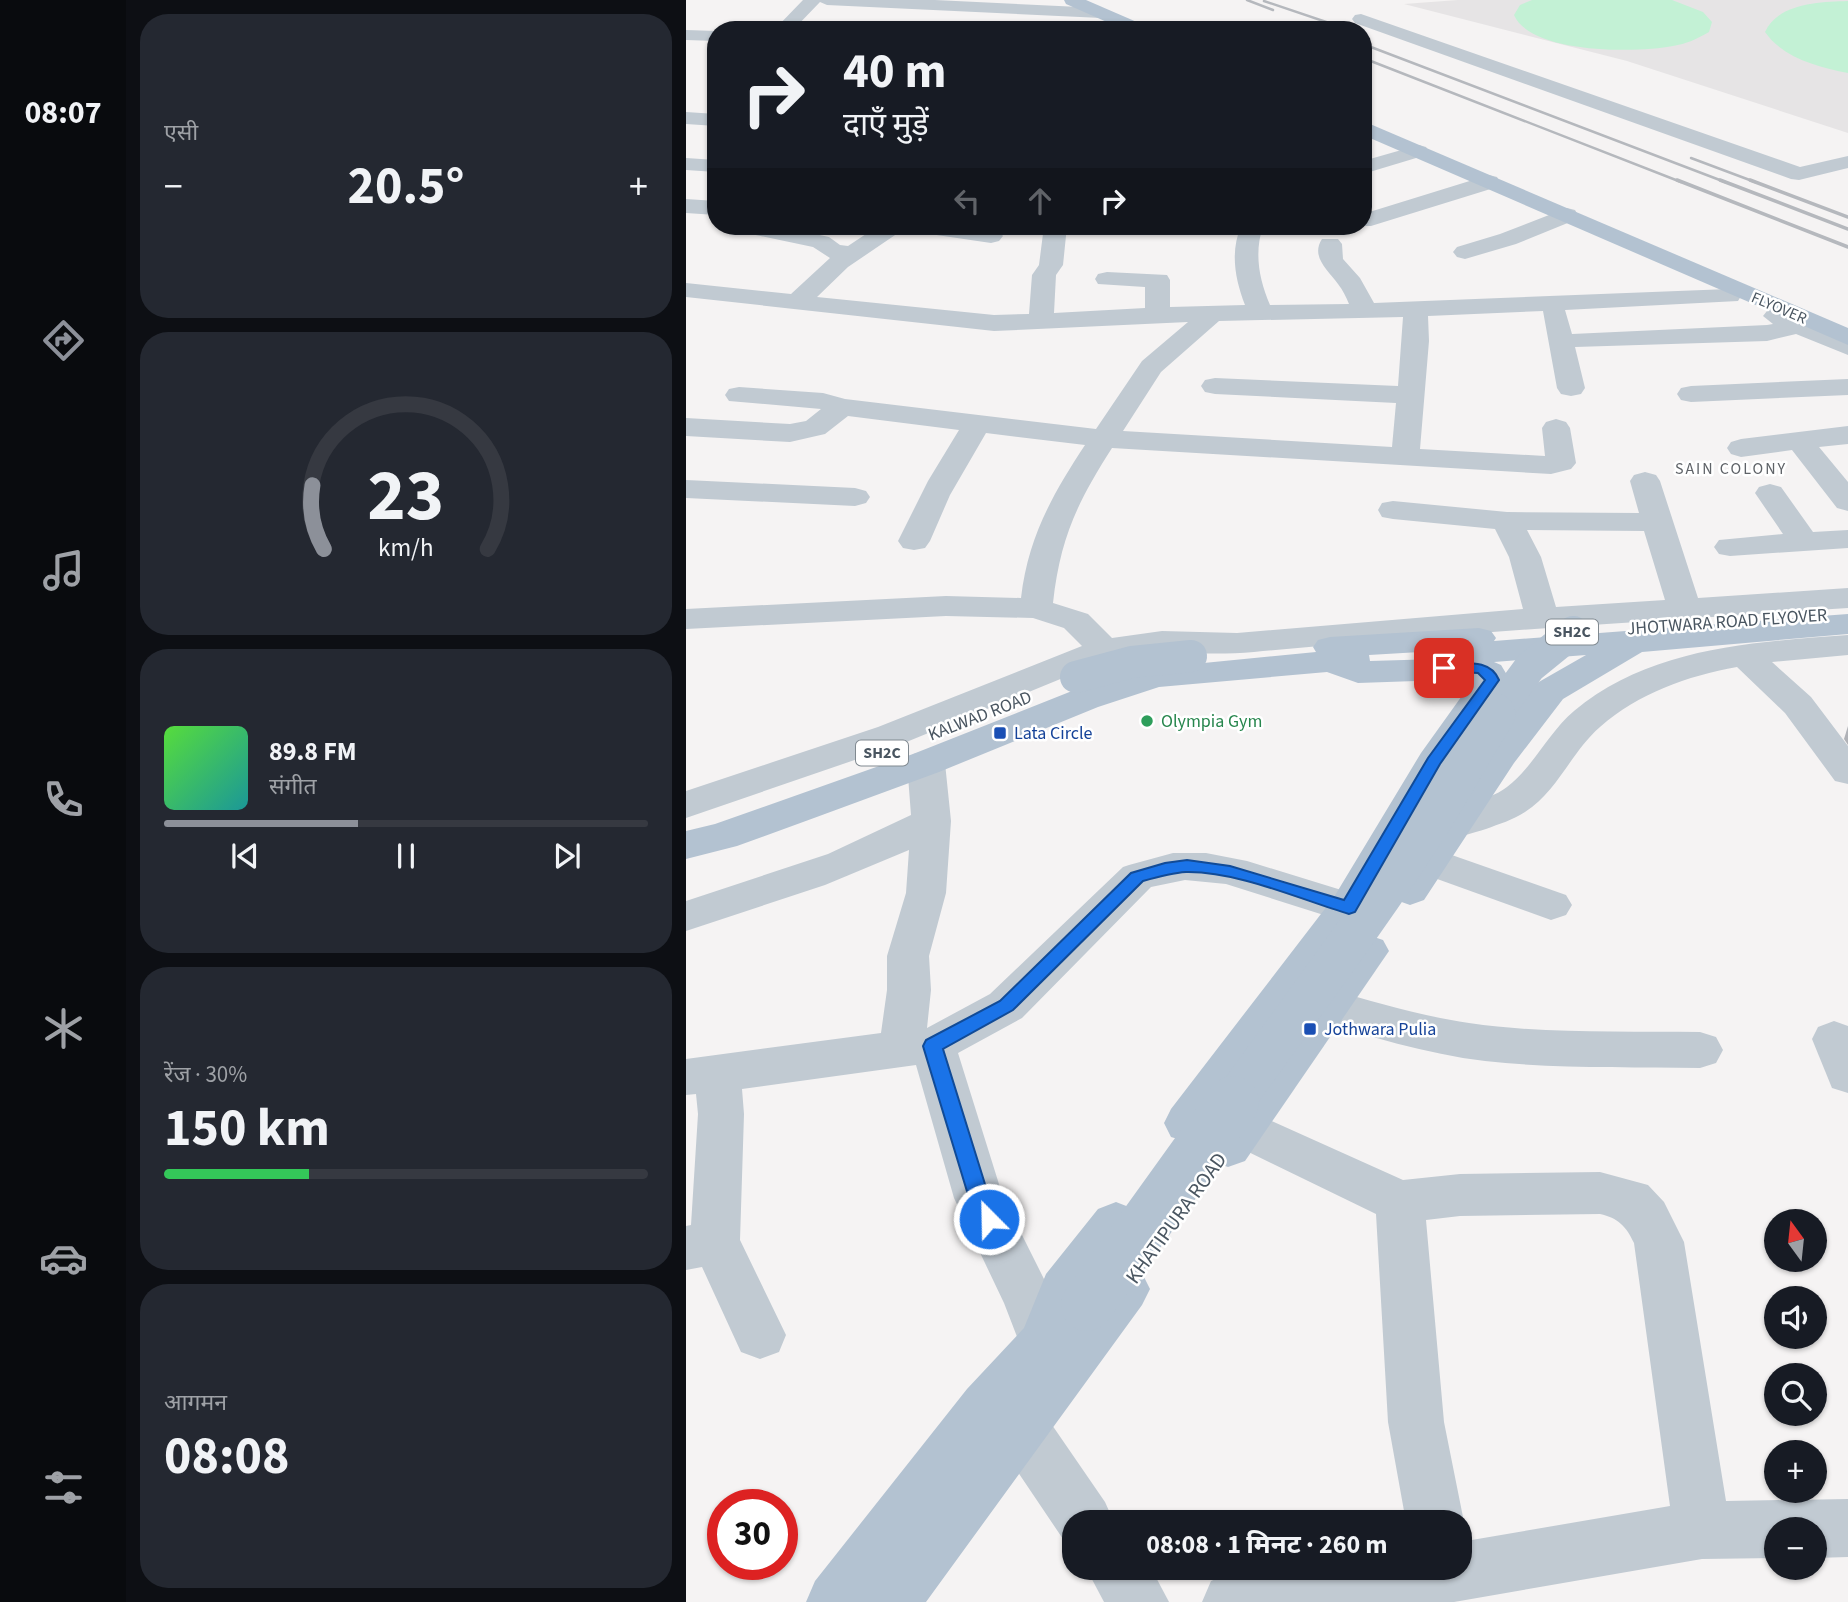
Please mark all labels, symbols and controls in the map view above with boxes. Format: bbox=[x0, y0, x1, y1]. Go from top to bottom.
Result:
text: 40 m bbox=[843, 37, 947, 107]
icon: right bbox=[728, 49, 819, 140]
text: 08:07 bbox=[24, 90, 102, 136]
text: दाएँ मुड़ें bbox=[843, 102, 929, 148]
text: एसी bbox=[164, 116, 198, 149]
text: 20.5° bbox=[348, 150, 464, 224]
text: − bbox=[164, 160, 183, 214]
text: + bbox=[629, 160, 648, 214]
icon: left bbox=[948, 182, 986, 220]
icon: ahead bbox=[1021, 182, 1059, 220]
icon: right bbox=[1094, 182, 1132, 220]
street label: FLYOVER bbox=[1748, 287, 1810, 329]
icon: directions bbox=[39, 316, 88, 365]
text: 23 bbox=[368, 445, 444, 549]
district label: SAIN COLONY bbox=[1675, 458, 1787, 480]
text: km/h bbox=[378, 530, 434, 566]
icon: music bbox=[39, 546, 88, 595]
street label: JHOTWARA ROAD FLYOVER bbox=[1626, 603, 1828, 641]
road number: SH2C bbox=[1546, 620, 1598, 645]
pin bbox=[1414, 638, 1474, 698]
icon: arrive bbox=[1425, 649, 1463, 687]
street label: KALWAD ROAD bbox=[925, 685, 1035, 747]
place label: Olympia Gym bbox=[1161, 709, 1262, 734]
marker: Olympia Gym bbox=[1139, 713, 1155, 729]
place label: Lata Circle bbox=[1014, 721, 1093, 746]
marker: Lata Circle bbox=[992, 725, 1008, 741]
text: 89.8 FM bbox=[269, 733, 357, 770]
road number: SH2C bbox=[856, 740, 908, 766]
text: संगीत bbox=[269, 770, 317, 803]
icon: phone bbox=[39, 775, 88, 824]
icon: previous bbox=[226, 837, 264, 875]
icon: pause bbox=[387, 837, 425, 875]
icon: next bbox=[548, 837, 586, 875]
icon: climate bbox=[39, 1004, 88, 1053]
place label: Jothwara Pulia bbox=[1324, 1017, 1436, 1042]
marker: Jothwara Pulia bbox=[1302, 1021, 1318, 1037]
text: रेंज · 30% bbox=[164, 1058, 247, 1091]
text: 150 km bbox=[164, 1092, 330, 1166]
street label: KHATIPURA ROAD bbox=[1118, 1146, 1234, 1290]
position arrow bbox=[952, 1182, 1026, 1256]
north arrow bbox=[1764, 1209, 1827, 1272]
map controls bbox=[1764, 1209, 1827, 1580]
icon: car bbox=[39, 1234, 88, 1283]
button: sound bbox=[1764, 1286, 1827, 1349]
button: search bbox=[1764, 1363, 1827, 1426]
text: आगमन bbox=[164, 1386, 227, 1419]
text: 08:08 bbox=[164, 1420, 289, 1494]
button: + bbox=[1764, 1440, 1827, 1503]
icon: filters bbox=[39, 1463, 88, 1512]
speed limit sign: 30 bbox=[707, 1489, 798, 1580]
button: − bbox=[1764, 1517, 1827, 1580]
text: 08:08 · 1 मिनट · 260 m bbox=[1146, 1526, 1388, 1563]

